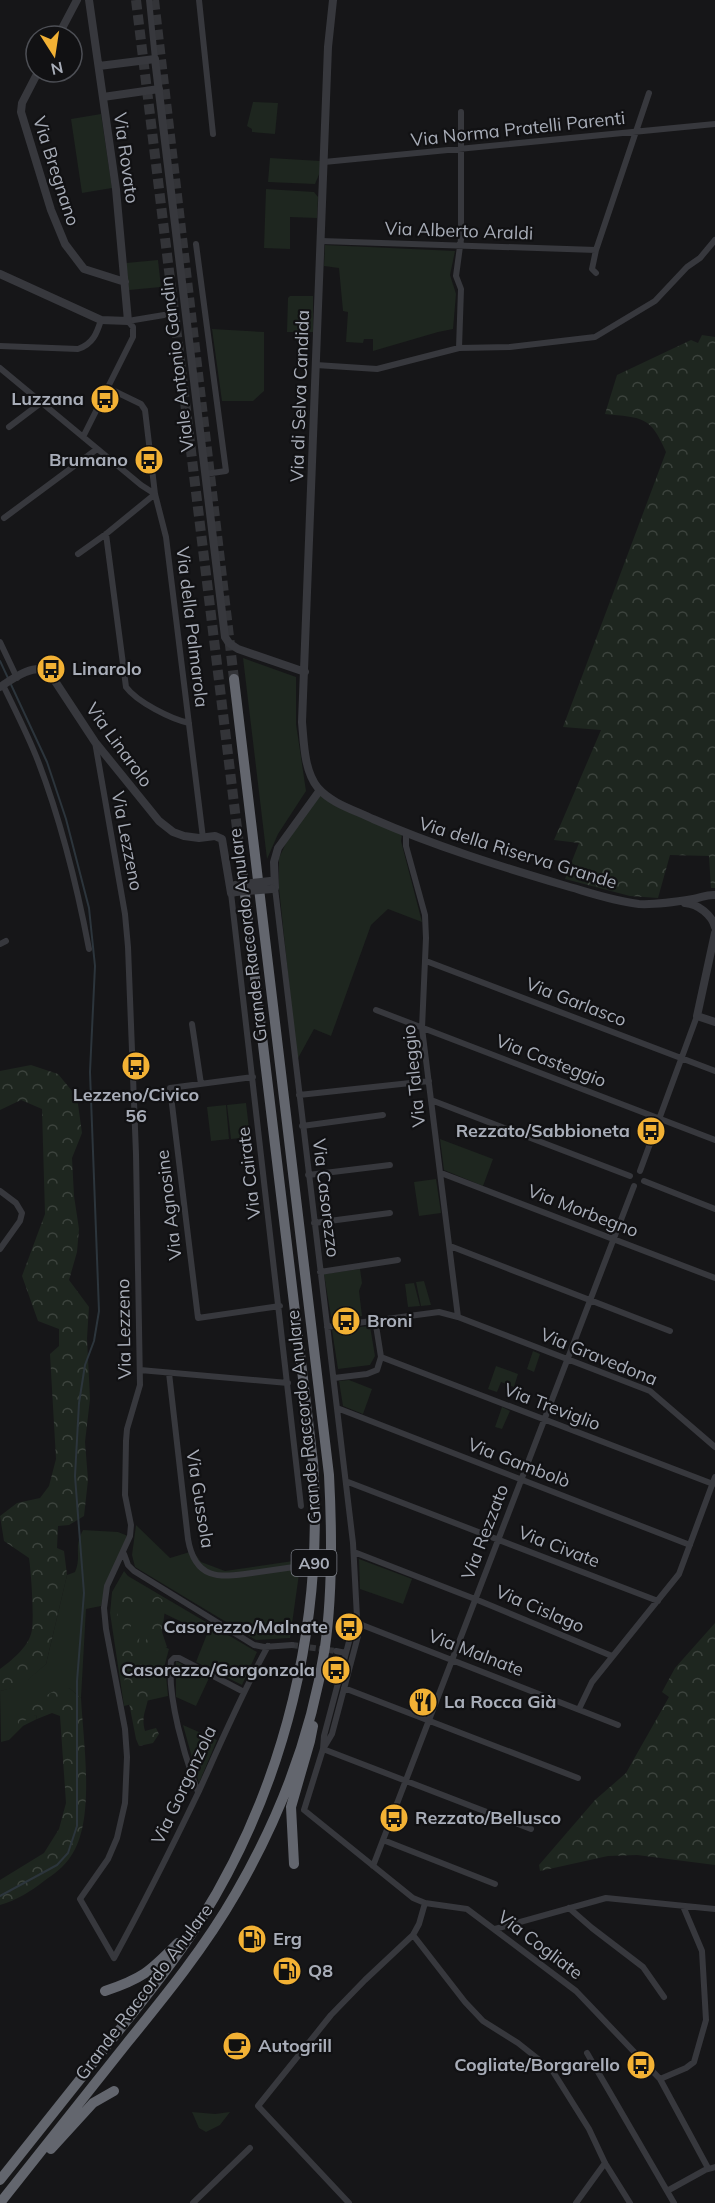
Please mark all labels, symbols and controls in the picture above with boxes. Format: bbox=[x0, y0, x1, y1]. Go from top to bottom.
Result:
north arrow bbox=[24, 24, 84, 84]
text: N bbox=[49, 58, 65, 80]
street label: Via Norma Pratelli Parenti bbox=[410, 106, 626, 151]
street label: Via Rovato bbox=[109, 111, 144, 205]
street label: Via Bregnano bbox=[28, 113, 85, 229]
street label: Via Alberto Araldi bbox=[384, 216, 534, 245]
street label: Viale Antonio Gandin bbox=[154, 275, 199, 453]
street label: Via di Selva Candida bbox=[285, 309, 314, 483]
bus stop icon: Luzzana bbox=[89, 383, 121, 415]
place label: Luzzana bbox=[11, 387, 84, 410]
bus stop icon: Brumano bbox=[133, 444, 165, 476]
place label: Brumano bbox=[49, 448, 128, 471]
street label: Via della Palmarola bbox=[171, 545, 214, 709]
bus stop icon: Linarolo bbox=[35, 653, 67, 685]
place label: Linarolo bbox=[72, 657, 142, 680]
street label: Via Linarolo bbox=[81, 698, 158, 792]
street label: Via Lezzeno bbox=[107, 789, 148, 893]
street label: Via della Riserva Grande bbox=[416, 811, 620, 894]
street label: Grande Raccordo Anulare bbox=[223, 827, 272, 1043]
street label: Via Garlasco bbox=[523, 972, 630, 1031]
street label: Via Taleggio bbox=[397, 1024, 430, 1128]
street label: Via Casteggio bbox=[493, 1029, 610, 1092]
bus stop icon: Lezzeno/Civico 56 bbox=[120, 1050, 152, 1082]
place label: Lezzeno/Civico 56 bbox=[73, 1083, 199, 1127]
bus stop icon: Rezzato/Sabbioneta bbox=[635, 1115, 667, 1147]
place label: Rezzato/Sabbioneta bbox=[456, 1119, 630, 1142]
street label: Via Cairate bbox=[231, 1126, 266, 1220]
street label: Via Casorezzo bbox=[308, 1137, 345, 1259]
street label: Via Agnosine bbox=[150, 1149, 187, 1261]
street label: Via Morbegno bbox=[525, 1179, 642, 1242]
street label: Via Lezzeno bbox=[111, 1278, 136, 1380]
bus stop icon: Broni bbox=[330, 1305, 362, 1337]
street label: Grande Raccordo Anulare bbox=[281, 1309, 326, 1525]
place label: Broni bbox=[367, 1309, 413, 1332]
street label: Via Gravedona bbox=[537, 1323, 661, 1390]
street label: Via Treviglio bbox=[501, 1378, 604, 1435]
street label: Via Gambolò bbox=[465, 1432, 574, 1493]
street label: Via Gussola bbox=[181, 1448, 220, 1550]
street label: Via Rezzato bbox=[456, 1481, 513, 1583]
street label: Via Civate bbox=[515, 1521, 603, 1573]
road number: A90 bbox=[292, 1550, 336, 1576]
street label: Via Cislago bbox=[492, 1580, 588, 1638]
bus stop icon: Casorezzo/Malnate bbox=[333, 1611, 365, 1643]
place label: Casorezzo/Malnate bbox=[163, 1615, 328, 1638]
street label: Via Malnate bbox=[425, 1624, 527, 1681]
bus stop icon: Casorezzo/Gorgonzola bbox=[320, 1654, 352, 1686]
place label: Casorezzo/Gorgonzola bbox=[121, 1658, 315, 1681]
restaurant icon: La Rocca Già bbox=[407, 1686, 439, 1718]
place label: La Rocca Già bbox=[444, 1690, 556, 1713]
street label: Via Gorgonzola bbox=[146, 1722, 221, 1848]
bus stop icon: Rezzato/Bellusco bbox=[378, 1802, 410, 1834]
place label: Rezzato/Bellusco bbox=[415, 1806, 561, 1829]
street label: Grande Raccordo Anulare bbox=[70, 1899, 217, 2084]
street label: Via Cogliate bbox=[493, 1905, 587, 1984]
fuel station icon: Erg bbox=[236, 1923, 268, 1955]
place label: Erg bbox=[273, 1927, 302, 1950]
fuel station icon: Q8 bbox=[271, 1955, 303, 1987]
place label: Q8 bbox=[308, 1959, 333, 1982]
cafe icon: Autogrill bbox=[221, 2030, 253, 2062]
place label: Autogrill bbox=[258, 2034, 332, 2057]
bus stop icon: Cogliate/Borgarello bbox=[625, 2049, 657, 2081]
place label: Cogliate/Borgarello bbox=[454, 2053, 620, 2076]

